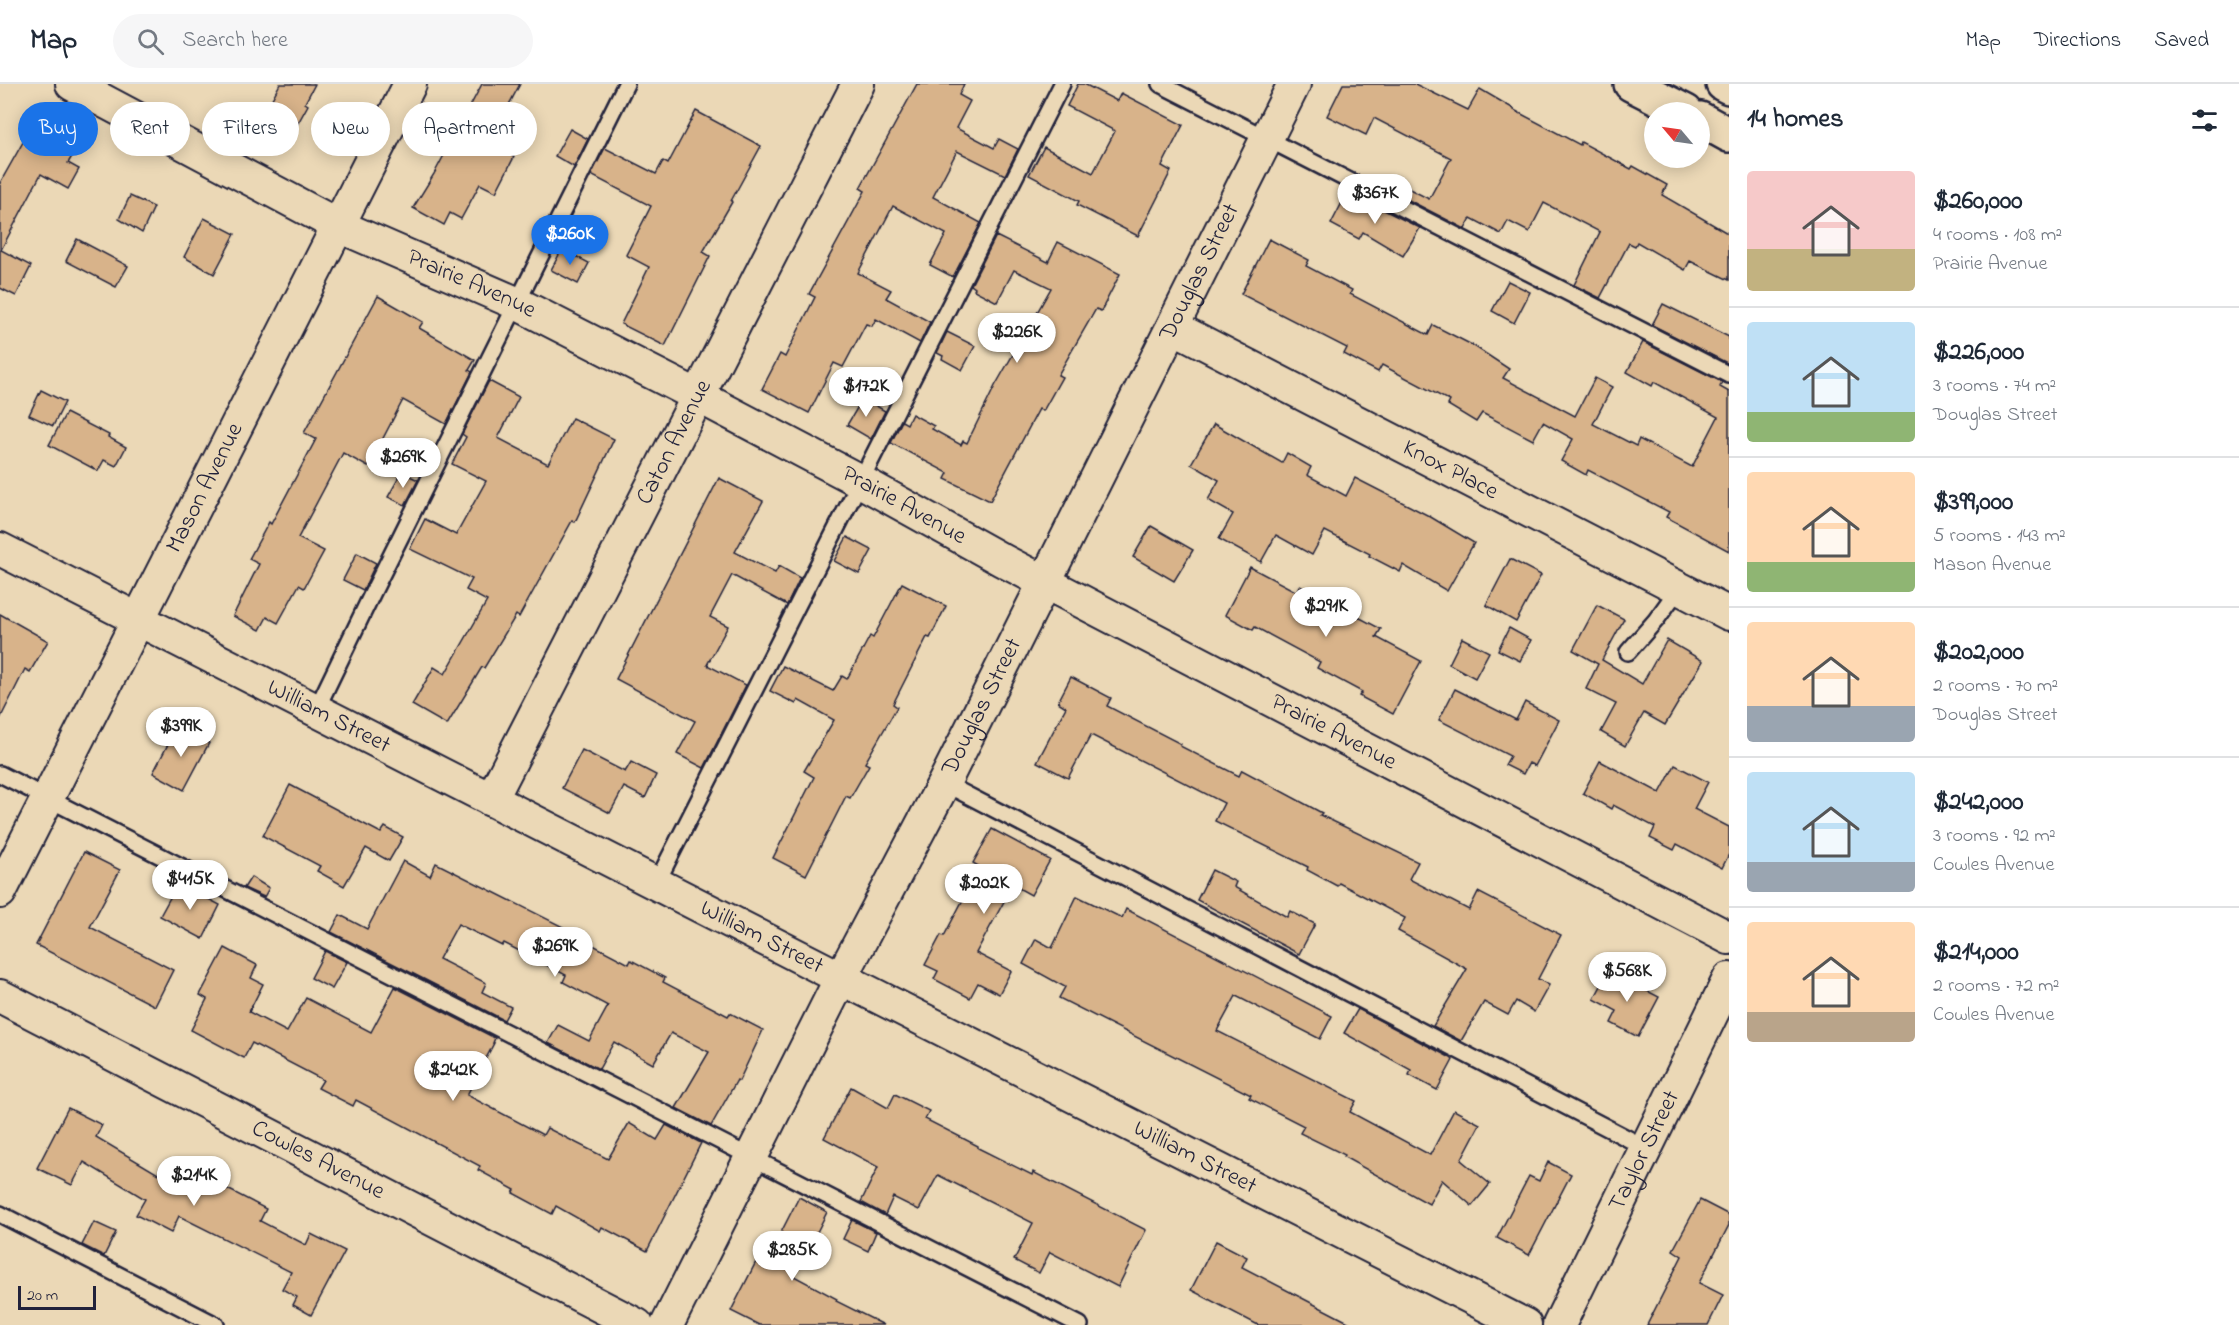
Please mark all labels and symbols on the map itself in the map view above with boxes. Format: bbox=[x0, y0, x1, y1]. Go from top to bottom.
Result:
north arrow bbox=[1644, 102, 1710, 168]
pin: $367K bbox=[1333, 174, 1417, 225]
street label: Douglas Street bbox=[1150, 198, 1249, 348]
pin: $260K bbox=[528, 215, 612, 266]
street label: Prairie Avenue bbox=[402, 240, 542, 328]
pin: $226K bbox=[975, 313, 1059, 364]
pin: $172K bbox=[824, 367, 908, 418]
street label: Caton Avenue bbox=[628, 373, 721, 511]
street label: Mason Avenue bbox=[157, 417, 253, 559]
street label: Knox Place bbox=[1396, 431, 1505, 510]
pin: $269K bbox=[361, 438, 445, 489]
street label: Prairie Avenue bbox=[835, 457, 973, 554]
pin: $291K bbox=[1284, 587, 1368, 638]
street label: Douglas Street bbox=[933, 632, 1031, 782]
street label: William Street bbox=[261, 670, 397, 763]
street label: Prairie Avenue bbox=[1264, 685, 1403, 780]
pin: $399K bbox=[139, 707, 223, 758]
pin: $415K bbox=[148, 860, 232, 911]
pin: $202K bbox=[942, 864, 1026, 915]
street label: William Street bbox=[694, 891, 830, 984]
pin: $269K bbox=[513, 927, 597, 978]
pin: $568K bbox=[1585, 952, 1669, 1003]
pin: $242K bbox=[411, 1051, 495, 1102]
street label: Taylor Street bbox=[1600, 1085, 1689, 1217]
street label: Cowles Avenue bbox=[245, 1111, 391, 1209]
street label: William Street bbox=[1127, 1111, 1263, 1204]
pin: $214K bbox=[152, 1156, 236, 1207]
pin: $285K bbox=[750, 1231, 834, 1282]
scale bar bbox=[18, 1283, 96, 1310]

